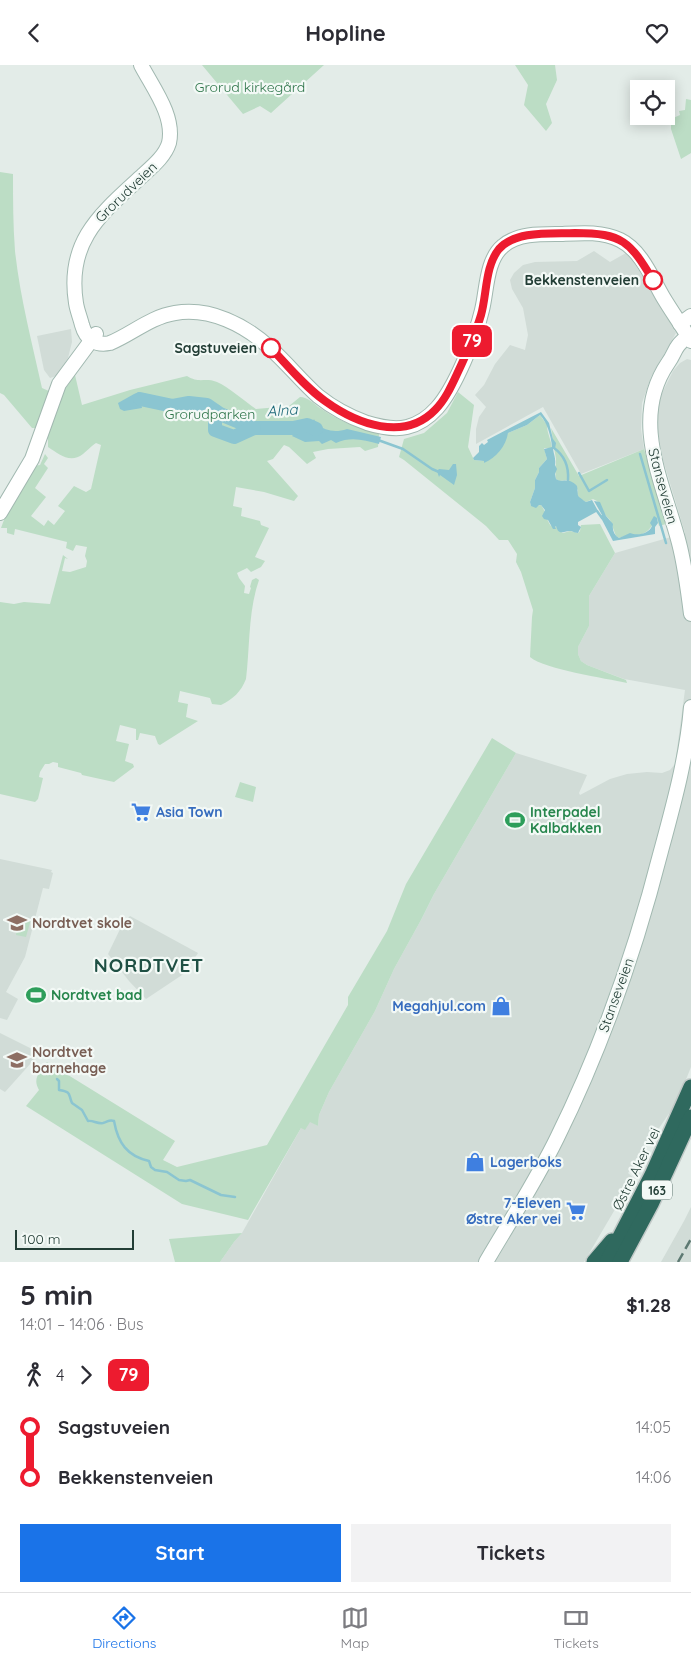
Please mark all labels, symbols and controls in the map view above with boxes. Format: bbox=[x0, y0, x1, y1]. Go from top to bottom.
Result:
icon: back bbox=[20, 19, 48, 47]
text: Hopline bbox=[305, 19, 386, 47]
icon: heart bbox=[643, 19, 671, 47]
park label: Grorud kirkegård bbox=[195, 78, 305, 96]
map controls bbox=[630, 80, 675, 125]
button: locate bbox=[630, 80, 675, 125]
street label: Grorudveien bbox=[91, 158, 161, 226]
marker: Bekkenstenveien bbox=[643, 270, 663, 290]
place label: Bekkenstenveien bbox=[525, 271, 639, 289]
line badge: 79 bbox=[450, 325, 494, 357]
text: 79 bbox=[462, 329, 482, 352]
marker: Sagstuveien bbox=[261, 338, 281, 358]
place label: Sagstuveien bbox=[174, 339, 257, 357]
water label: Alna bbox=[266, 399, 299, 421]
park label: Grorudparken bbox=[165, 405, 255, 423]
street label: Stanseveien bbox=[644, 446, 682, 526]
supermarket icon: Asia Town bbox=[130, 801, 152, 823]
place label: Asia Town bbox=[156, 803, 223, 821]
place label: Interpadel Kalbakken bbox=[530, 803, 601, 837]
sports icon: Interpadel Kalbakken bbox=[504, 809, 526, 831]
school or university icon: Nordtvet skole bbox=[6, 912, 28, 934]
place label: Nordtvet skole bbox=[32, 914, 132, 932]
district label: NORDTVET bbox=[94, 953, 204, 977]
street label: Stanseveien bbox=[594, 955, 638, 1035]
sports icon: Nordtvet bad bbox=[25, 984, 47, 1006]
place label: Nordtvet bad bbox=[51, 986, 142, 1004]
shop icon: Megahjul.com bbox=[490, 995, 512, 1017]
place label: Megahjul.com bbox=[392, 997, 486, 1015]
place label: Nordtvet barnehage bbox=[32, 1043, 106, 1077]
school or university icon: Nordtvet barnehage bbox=[6, 1049, 28, 1071]
street label: Østre Aker vei bbox=[608, 1125, 664, 1213]
shop icon: Lagerboks bbox=[464, 1151, 486, 1173]
place label: Lagerboks bbox=[490, 1153, 562, 1171]
road number: 163 bbox=[642, 1181, 672, 1199]
place label: 7-Eleven Østre Aker vei bbox=[466, 1194, 561, 1228]
supermarket icon: 7-Eleven Østre Aker vei bbox=[565, 1200, 587, 1222]
scale bar bbox=[15, 1227, 134, 1250]
text: 100 m bbox=[22, 1230, 60, 1248]
text: 5 min bbox=[20, 1277, 93, 1312]
text: $1.28 bbox=[626, 1293, 671, 1317]
text: 14:01 – 14:06 · Bus bbox=[20, 1314, 144, 1334]
icon: walk bbox=[20, 1361, 48, 1389]
icon: forward bbox=[72, 1361, 100, 1389]
text: 79 bbox=[118, 1363, 139, 1386]
text: 4 bbox=[56, 1365, 64, 1385]
text: Sagstuveien bbox=[58, 1415, 170, 1439]
text: 14:05 bbox=[636, 1417, 671, 1437]
text: Bekkenstenveien bbox=[58, 1465, 213, 1489]
text: 14:06 bbox=[636, 1467, 671, 1487]
button: Start bbox=[20, 1524, 341, 1582]
button: Tickets bbox=[351, 1524, 671, 1582]
tab: Directions bbox=[92, 1604, 156, 1652]
tab: Map bbox=[341, 1604, 369, 1652]
tab: Tickets bbox=[553, 1604, 599, 1652]

